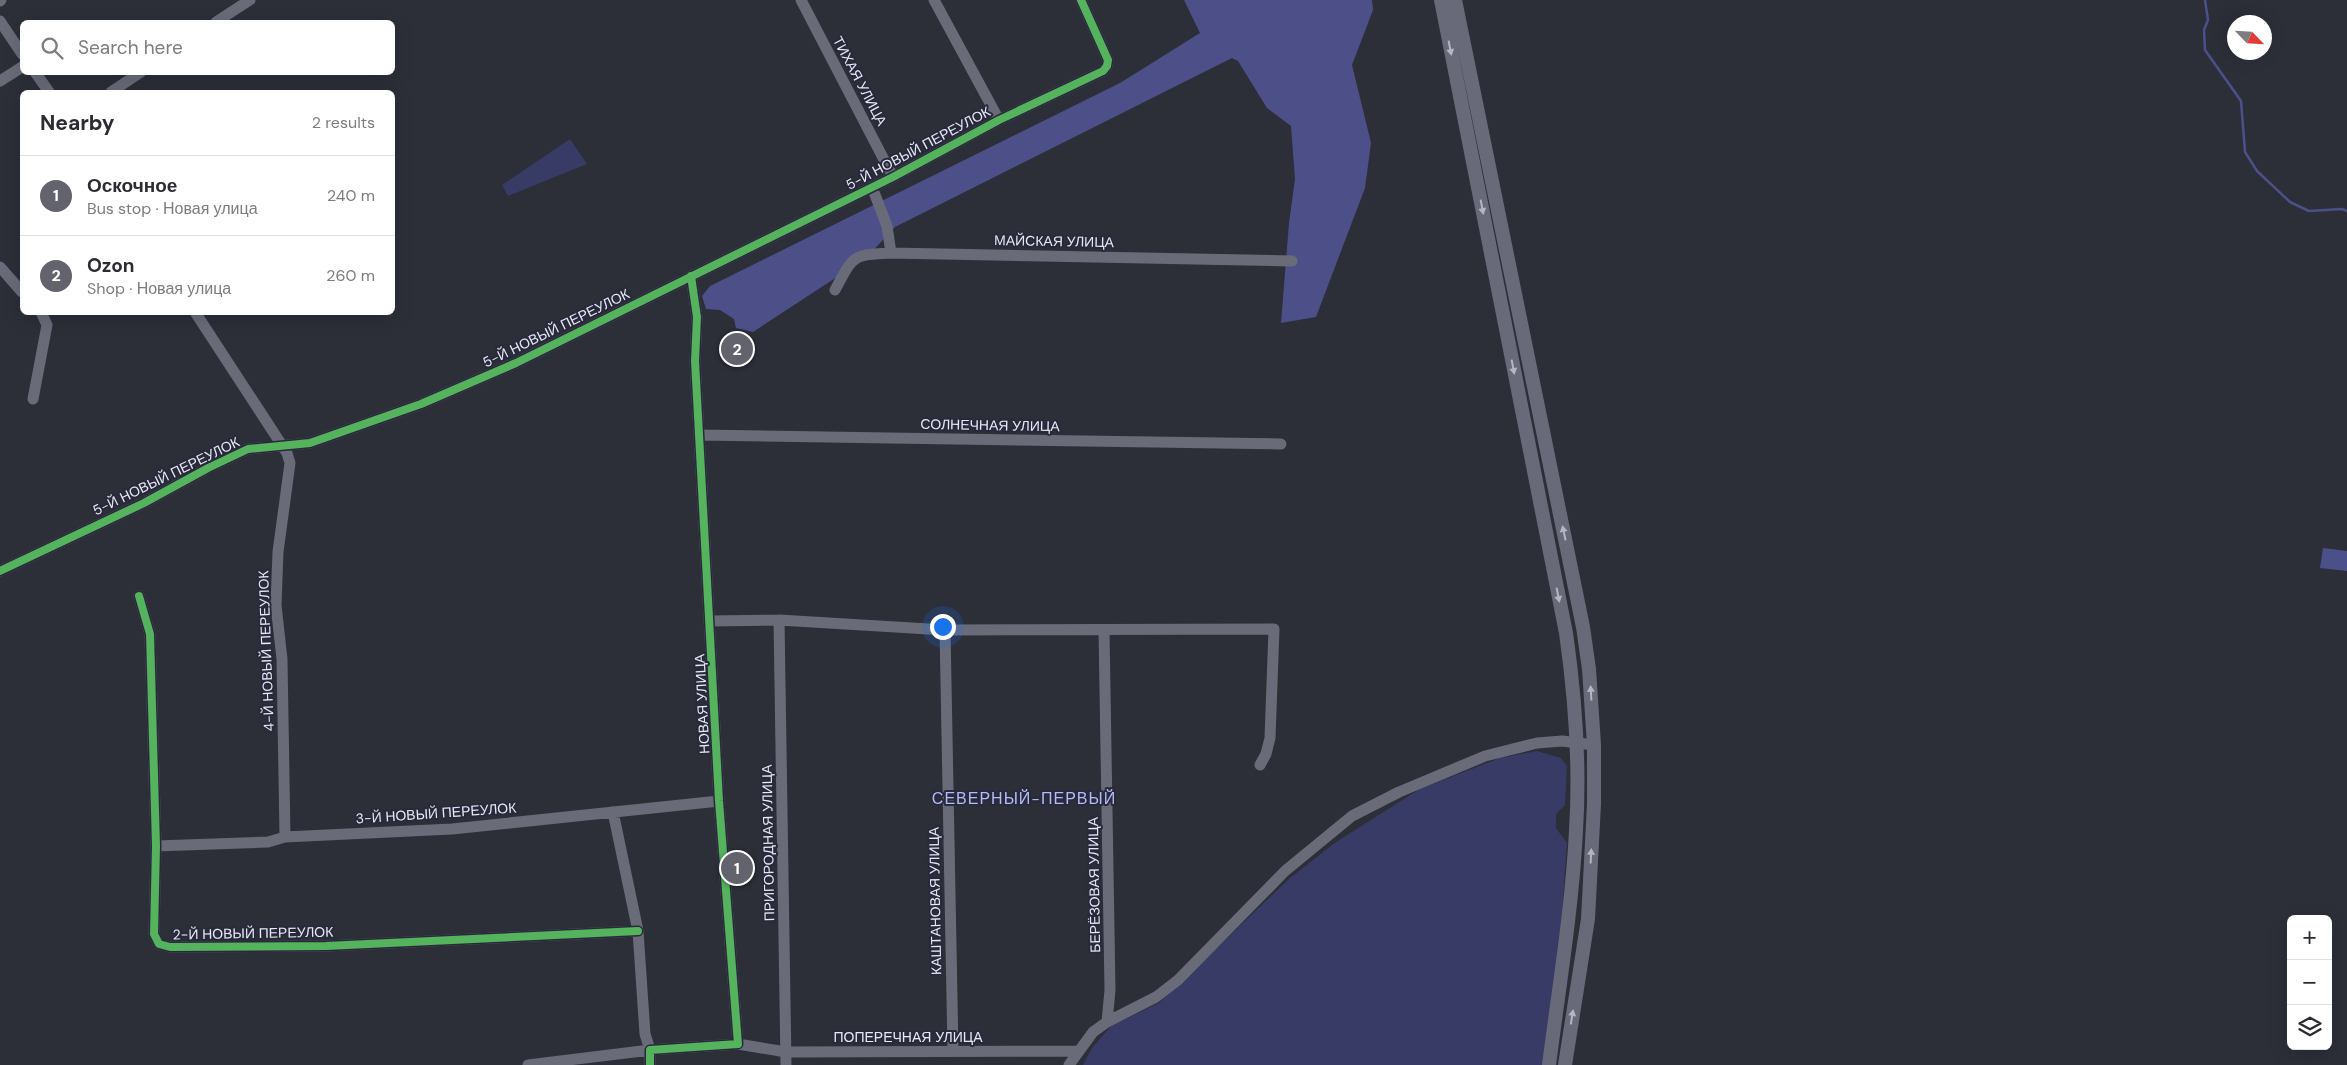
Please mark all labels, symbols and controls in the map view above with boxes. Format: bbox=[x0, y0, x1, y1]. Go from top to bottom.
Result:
north arrow bbox=[2227, 15, 2272, 60]
search box bbox=[20, 20, 395, 75]
street label: ТИХАЯ УЛИЦА bbox=[829, 33, 891, 129]
icon: search bbox=[38, 34, 66, 62]
text: Search here bbox=[78, 35, 183, 60]
one-way arrow bbox=[1446, 40, 1454, 55]
street label: 5-Й НОВЫЙ ПЕРЕУЛОК bbox=[843, 102, 994, 194]
text: Nearby bbox=[40, 109, 114, 137]
text: 2 results bbox=[312, 112, 375, 133]
text: Оскочное bbox=[87, 173, 177, 198]
text: 1 bbox=[53, 185, 59, 206]
text: 240 m bbox=[327, 185, 375, 206]
text: Bus stop · Новая улица bbox=[87, 198, 258, 219]
one-way arrow bbox=[1478, 200, 1486, 216]
street label: МАЙСКАЯ УЛИЦА bbox=[994, 231, 1115, 251]
text: Ozon bbox=[87, 253, 135, 278]
text: 2 bbox=[51, 265, 61, 286]
text: 260 m bbox=[326, 265, 375, 286]
text: Shop · Новая улица bbox=[87, 278, 231, 299]
street label: 5-Й НОВЫЙ ПЕРЕУЛОК bbox=[480, 284, 633, 371]
pin: 2 bbox=[721, 330, 753, 368]
one-way arrow bbox=[1509, 359, 1517, 374]
street label: СОЛНЕЧНАЯ УЛИЦА bbox=[920, 415, 1060, 435]
street label: 5-Й НОВЫЙ ПЕРЕУЛОК bbox=[90, 432, 243, 519]
one-way arrow bbox=[1560, 526, 1568, 541]
street label: 4-Й НОВЫЙ ПЕРЕУЛОК bbox=[254, 569, 278, 732]
one-way arrow bbox=[1554, 587, 1562, 602]
your location bbox=[930, 614, 956, 640]
street label: НОВАЯ УЛИЦА bbox=[690, 653, 714, 755]
one-way arrow bbox=[1586, 685, 1594, 701]
street label: ПРИГОРОДНАЯ УЛИЦА bbox=[758, 764, 778, 922]
district label: СЕВЕРНЫЙ-ПЕРВЫЙ bbox=[932, 788, 1116, 809]
street label: 3-Й НОВЫЙ ПЕРЕУЛОК bbox=[355, 798, 518, 828]
street label: БЕРЁЗОВАЯ УЛИЦА bbox=[1084, 816, 1104, 953]
street label: КАШТАНОВАЯ УЛИЦА bbox=[925, 826, 945, 975]
one-way arrow bbox=[1588, 847, 1596, 863]
pin: 1 bbox=[721, 849, 753, 887]
map controls bbox=[2287, 915, 2332, 1050]
button: + bbox=[2287, 915, 2332, 960]
street label: 2-Й НОВЫЙ ПЕРЕУЛОК bbox=[173, 923, 334, 943]
button: − bbox=[2287, 960, 2332, 1005]
button: layers bbox=[2287, 1005, 2332, 1050]
one-way arrow bbox=[1569, 1009, 1577, 1025]
street label: ПОПЕРЕЧНАЯ УЛИЦА bbox=[833, 1028, 983, 1046]

